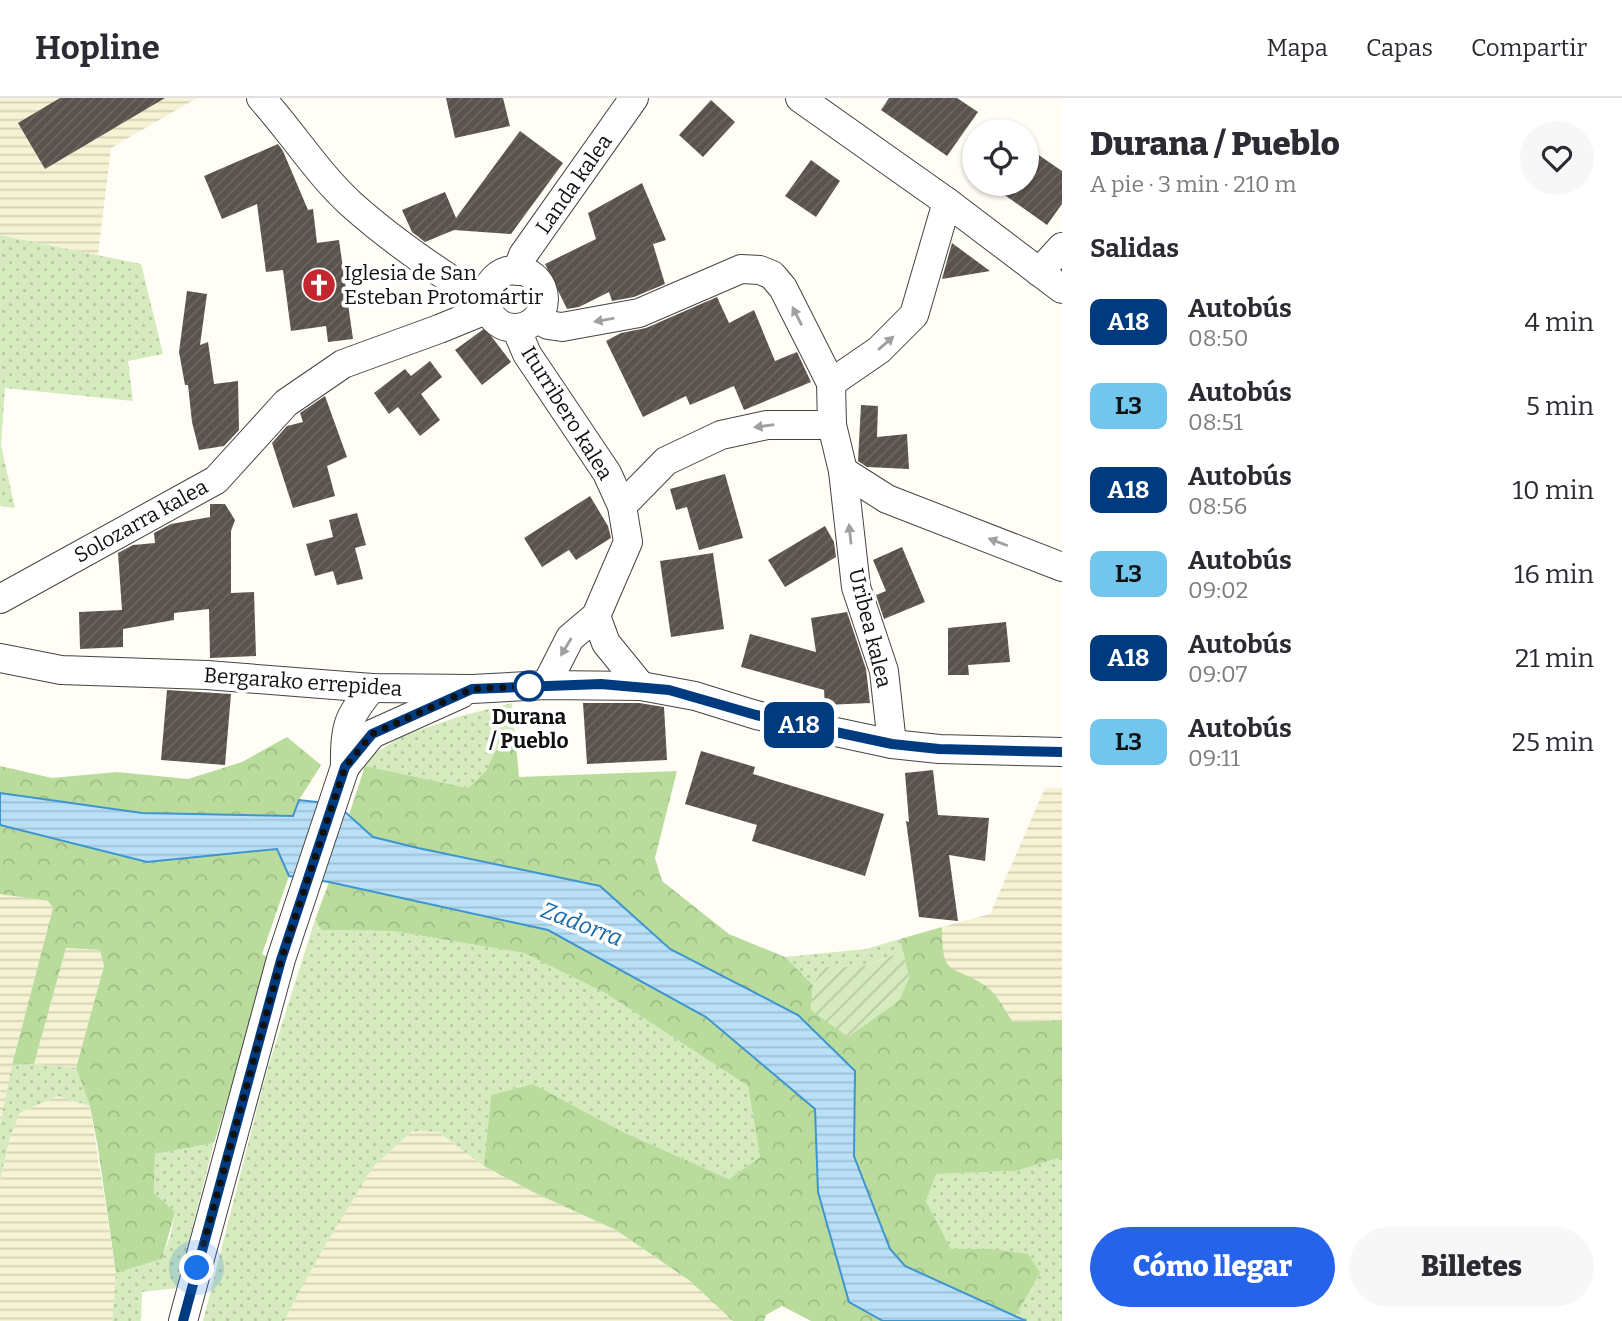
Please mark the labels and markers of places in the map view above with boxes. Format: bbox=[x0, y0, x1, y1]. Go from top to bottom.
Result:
place label: Iglesia de San Esteban Protomártir bbox=[344, 260, 543, 310]
church icon: Iglesia de San Esteban Protomártir bbox=[300, 266, 338, 304]
marker: Durana / Pueblo bbox=[514, 671, 544, 701]
place label: Durana / Pueblo bbox=[488, 704, 569, 754]

